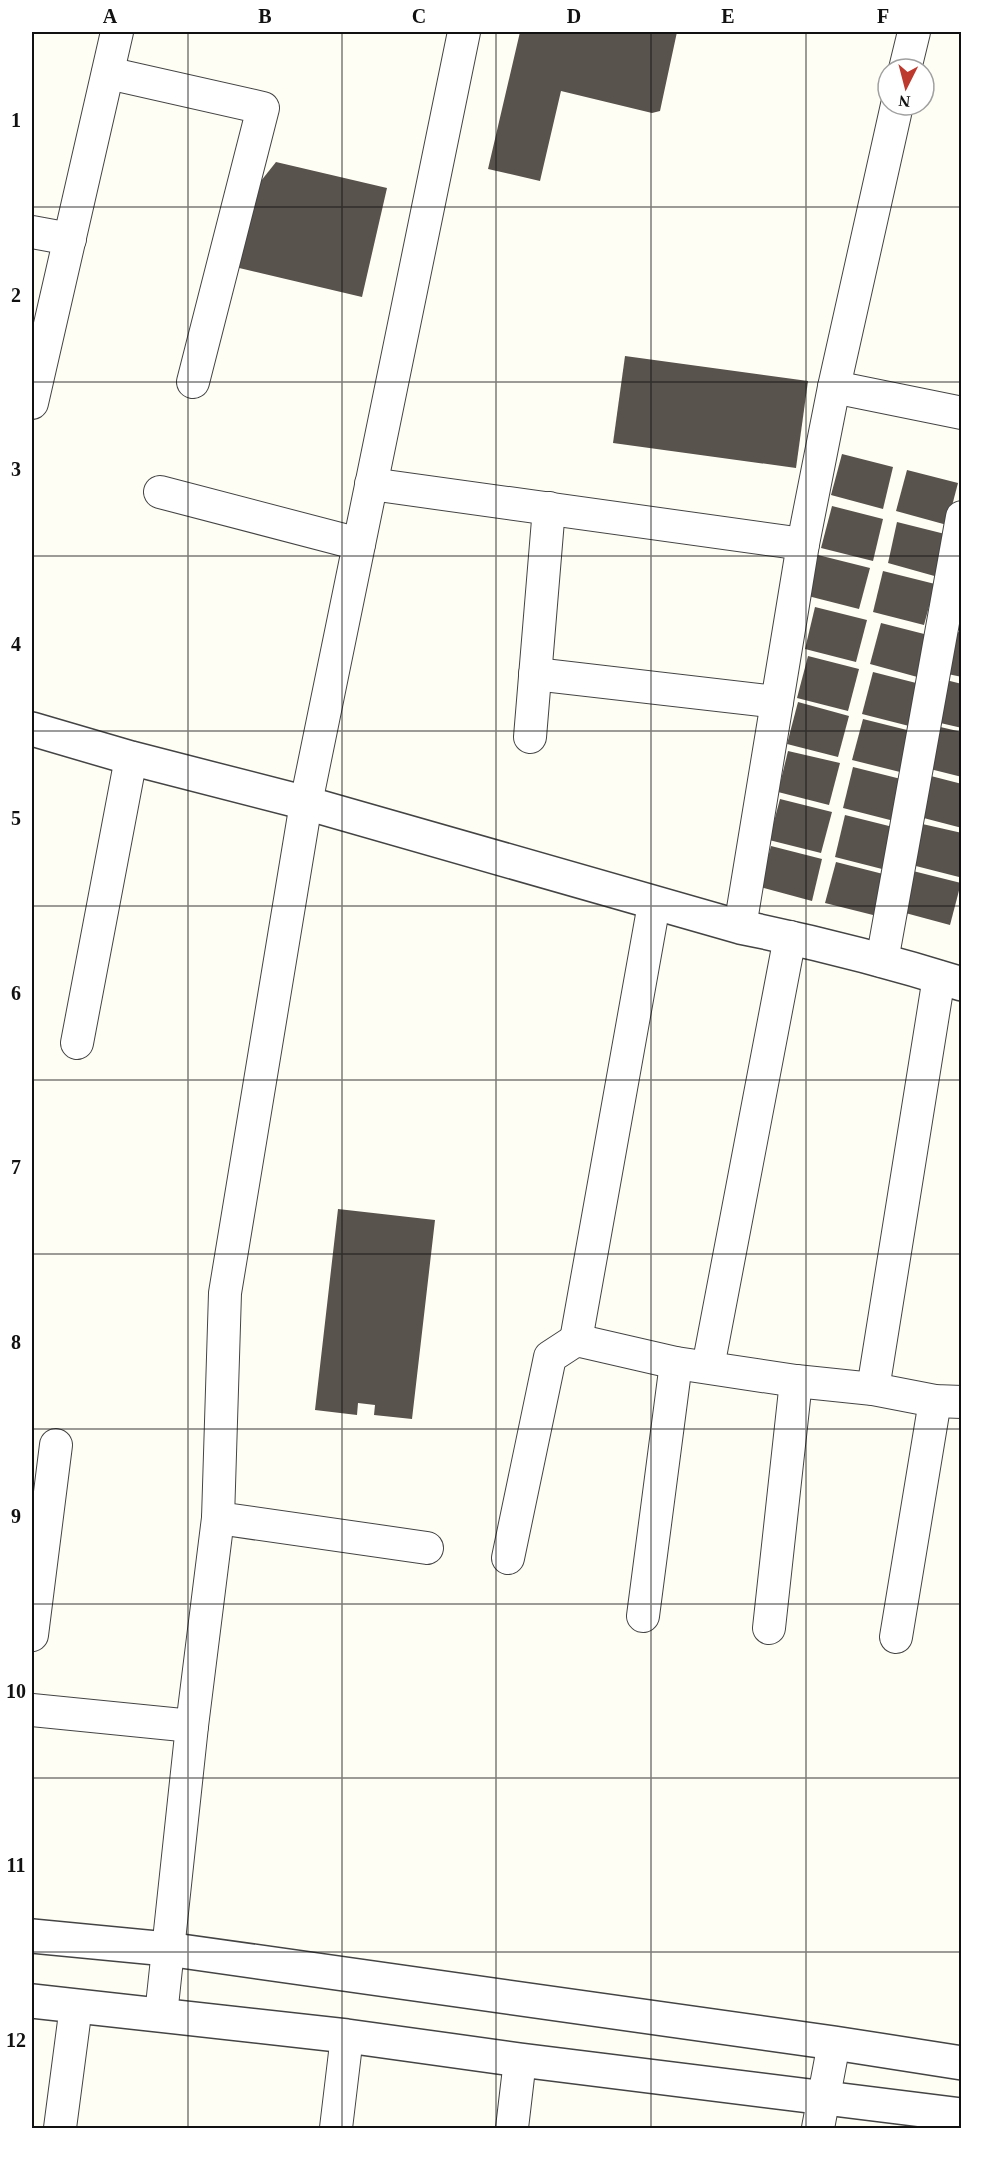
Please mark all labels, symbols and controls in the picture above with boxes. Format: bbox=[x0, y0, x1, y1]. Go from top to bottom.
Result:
text: A bbox=[103, 5, 118, 27]
text: B bbox=[258, 5, 272, 27]
text: C bbox=[412, 5, 426, 27]
text: D bbox=[567, 5, 581, 27]
text: E bbox=[721, 5, 735, 27]
text: F bbox=[877, 5, 889, 27]
north arrow bbox=[876, 57, 936, 117]
text: N bbox=[897, 92, 911, 110]
text: 1 bbox=[11, 109, 21, 131]
text: 2 bbox=[11, 284, 21, 306]
text: 3 bbox=[11, 458, 21, 480]
text: 4 bbox=[11, 633, 21, 655]
text: 5 bbox=[11, 807, 21, 829]
text: 6 bbox=[11, 982, 21, 1004]
text: 7 bbox=[11, 1156, 21, 1178]
text: 8 bbox=[11, 1331, 21, 1353]
text: 9 bbox=[11, 1505, 21, 1527]
text: 10 bbox=[6, 1680, 26, 1702]
text: 11 bbox=[7, 1854, 25, 1876]
text: 12 bbox=[6, 2029, 26, 2051]

